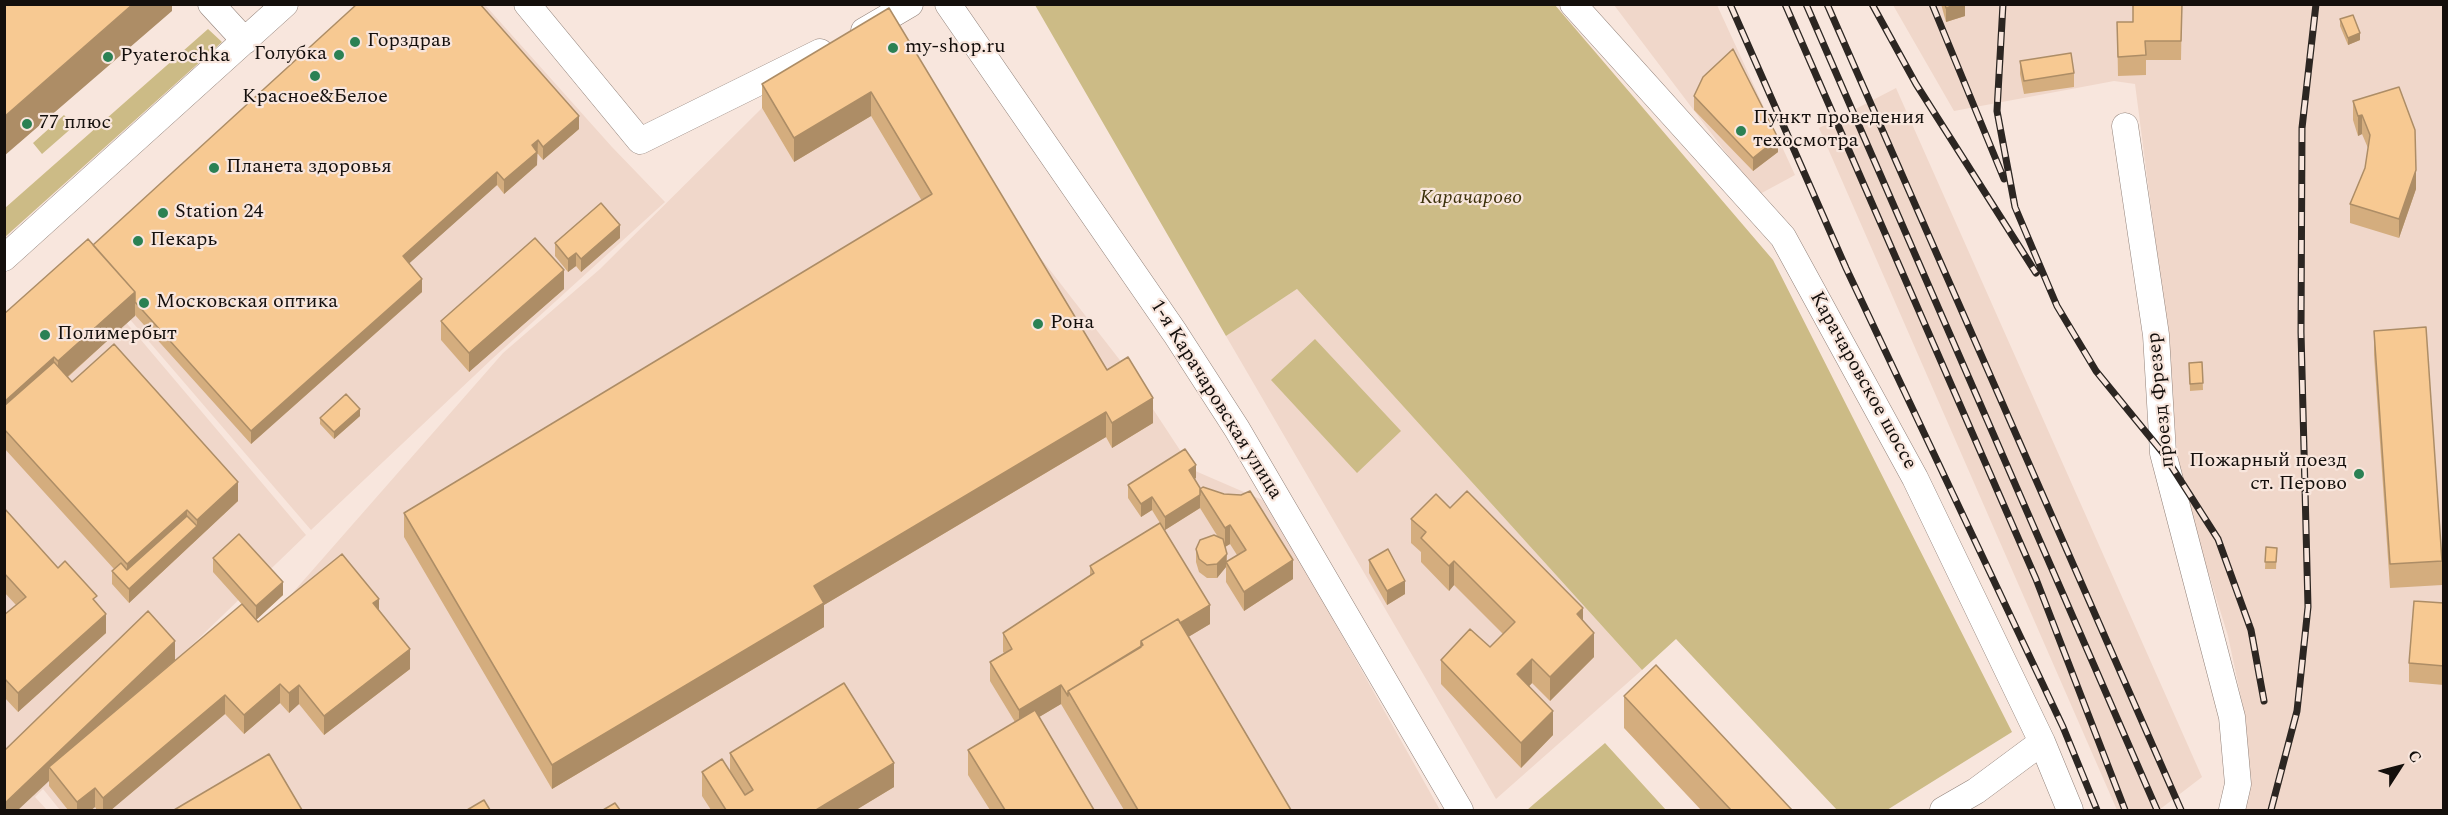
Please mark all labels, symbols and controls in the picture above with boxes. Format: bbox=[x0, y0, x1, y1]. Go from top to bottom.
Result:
place label: Горздрав bbox=[367, 30, 451, 54]
marker: Горздрав bbox=[348, 35, 362, 49]
place label: my-shop.ru bbox=[905, 36, 1005, 60]
marker: my-shop.ru bbox=[886, 41, 900, 55]
place label: Голубка bbox=[254, 43, 327, 67]
place label: Pyaterochka bbox=[120, 45, 230, 69]
marker: Голубка bbox=[332, 48, 346, 62]
marker: Pyaterochka bbox=[101, 50, 115, 64]
marker: Красное&Белое bbox=[308, 69, 322, 83]
place label: Красное&Белое bbox=[242, 86, 388, 110]
place label: Пункт проведения техосмотра bbox=[1753, 107, 1925, 154]
place label: 77 плюс bbox=[39, 112, 111, 136]
marker: 77 плюс bbox=[20, 117, 34, 131]
marker: Пункт проведения техосмотра bbox=[1734, 124, 1748, 138]
place label: Планета здоровья bbox=[226, 156, 392, 180]
marker: Планета здоровья bbox=[207, 161, 221, 175]
park label: Карачарово bbox=[1420, 187, 1522, 211]
place label: Station 24 bbox=[175, 201, 263, 225]
marker: Station 24 bbox=[156, 206, 170, 220]
place label: Пекарь bbox=[150, 229, 217, 253]
marker: Пекарь bbox=[131, 234, 145, 248]
street label: Карачаровское шоссе bbox=[1803, 288, 1921, 474]
place label: Московская оптика bbox=[156, 291, 338, 315]
marker: Московская оптика bbox=[137, 296, 151, 310]
street label: 1-я Карачаровская улица bbox=[1144, 296, 1286, 504]
place label: Рона bbox=[1050, 312, 1094, 336]
marker: Рона bbox=[1031, 317, 1045, 331]
place label: Полимербыт bbox=[57, 323, 177, 347]
marker: Полимербыт bbox=[38, 328, 52, 342]
street label: проезд Фрезер bbox=[2143, 331, 2181, 469]
place label: Пожарный поезд ст. Перово bbox=[2189, 450, 2347, 497]
marker: Пожарный поезд ст. Перово bbox=[2352, 467, 2366, 481]
north arrow bbox=[2370, 737, 2430, 797]
text: С bbox=[2402, 745, 2428, 768]

